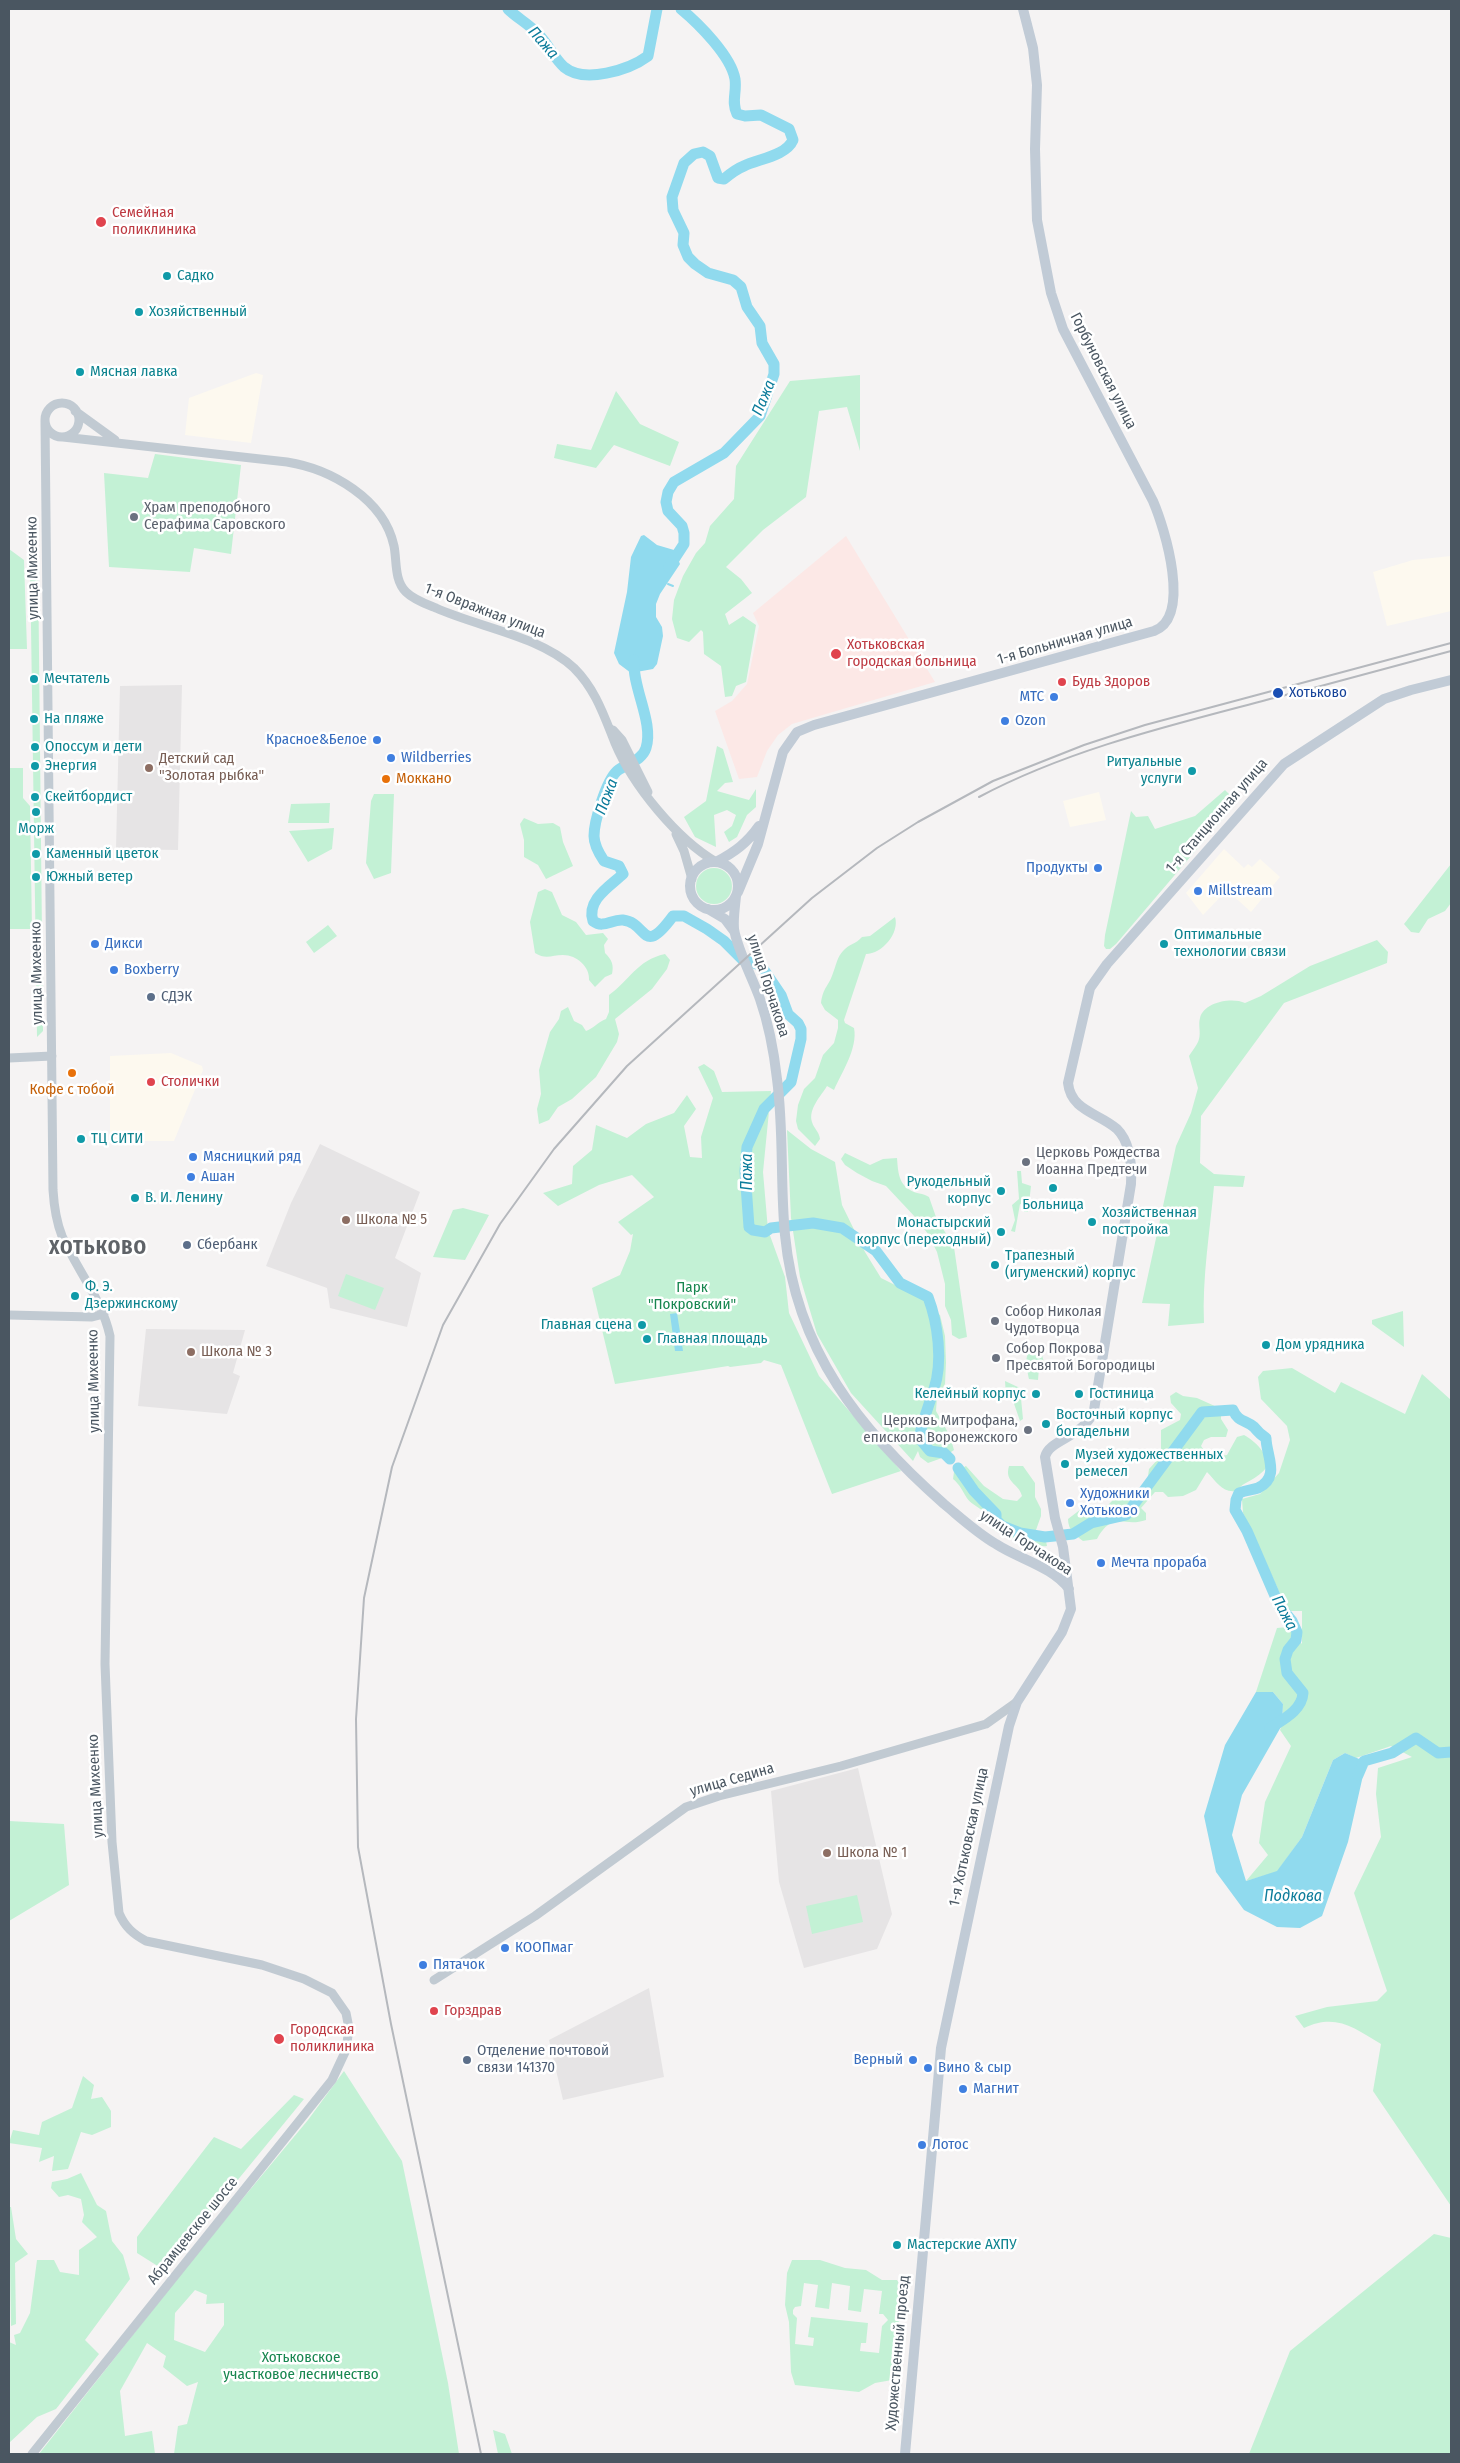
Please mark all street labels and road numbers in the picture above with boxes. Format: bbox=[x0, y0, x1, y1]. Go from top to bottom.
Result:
street label: Горбуновская улица bbox=[1066, 310, 1140, 432]
street label: улица Михеенко bbox=[23, 516, 43, 620]
street label: 1-я Овражная улица bbox=[422, 580, 548, 642]
street label: 1-я Больничная улица bbox=[995, 613, 1135, 669]
street label: 1-я Станционная улица bbox=[1162, 755, 1272, 877]
street label: улица Михеенко bbox=[27, 921, 47, 1025]
street label: улица Горчакова bbox=[743, 932, 793, 1040]
street label: улица Михеенко bbox=[84, 1329, 104, 1433]
street label: улица Горчакова bbox=[976, 1506, 1076, 1580]
street label: улица Михеенко bbox=[84, 1734, 108, 1838]
street label: улица Седина bbox=[688, 1759, 776, 1801]
street label: 1-я Хотьковская улица bbox=[946, 1766, 992, 1908]
street label: Абрамцевское шоссе bbox=[144, 2174, 242, 2288]
street label: Художественный проезд bbox=[882, 2275, 914, 2431]

